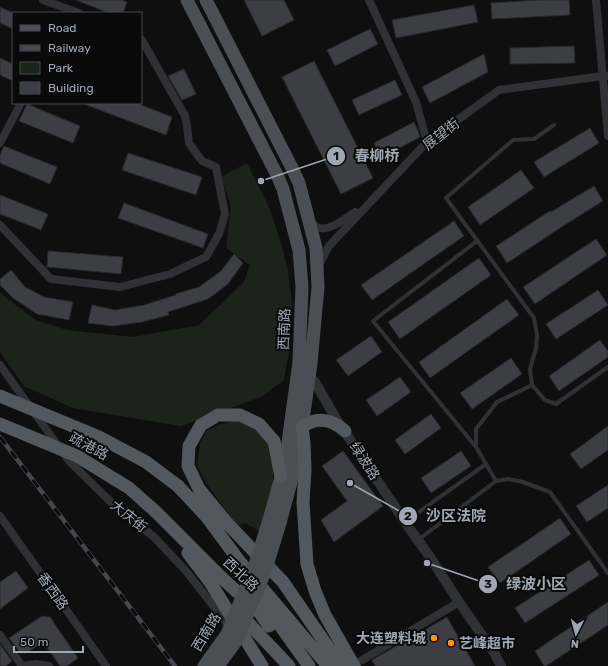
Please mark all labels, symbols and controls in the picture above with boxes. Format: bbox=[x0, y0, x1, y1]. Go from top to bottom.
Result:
legend bbox=[12, 12, 142, 104]
text: Road bbox=[48, 21, 76, 35]
text: Railway bbox=[48, 41, 91, 55]
text: Park bbox=[48, 61, 74, 75]
text: Building bbox=[48, 81, 94, 95]
street label: 展望街 bbox=[420, 115, 463, 154]
callout: 春柳桥 bbox=[326, 142, 407, 169]
text: 春柳桥 bbox=[354, 147, 400, 165]
text: 1 bbox=[333, 149, 339, 163]
street label: 西南路 bbox=[275, 308, 294, 350]
street label: 疏港路 bbox=[66, 429, 111, 464]
street label: 绿波路 bbox=[346, 439, 383, 484]
street label: 大庆街 bbox=[107, 497, 150, 536]
callout: 沙区法院 bbox=[398, 502, 494, 529]
text: 沙区法院 bbox=[426, 507, 486, 525]
text: 2 bbox=[404, 509, 412, 523]
street label: 西北路 bbox=[220, 554, 262, 595]
street label: 香西路 bbox=[34, 569, 72, 613]
callout: 绿波小区 bbox=[478, 570, 574, 597]
text: 绿波小区 bbox=[506, 575, 566, 593]
text: 3 bbox=[484, 577, 492, 591]
street label: 西南路 bbox=[188, 610, 225, 655]
north arrow bbox=[556, 614, 596, 654]
scale bar bbox=[14, 628, 83, 654]
place label: 大连塑料城 bbox=[356, 630, 426, 647]
marker: 大连塑料城 bbox=[429, 633, 439, 643]
text: 50 m bbox=[20, 635, 48, 649]
place label: 艺峰超市 bbox=[459, 635, 515, 652]
text: N bbox=[570, 637, 580, 650]
marker: 艺峰超市 bbox=[446, 638, 456, 648]

